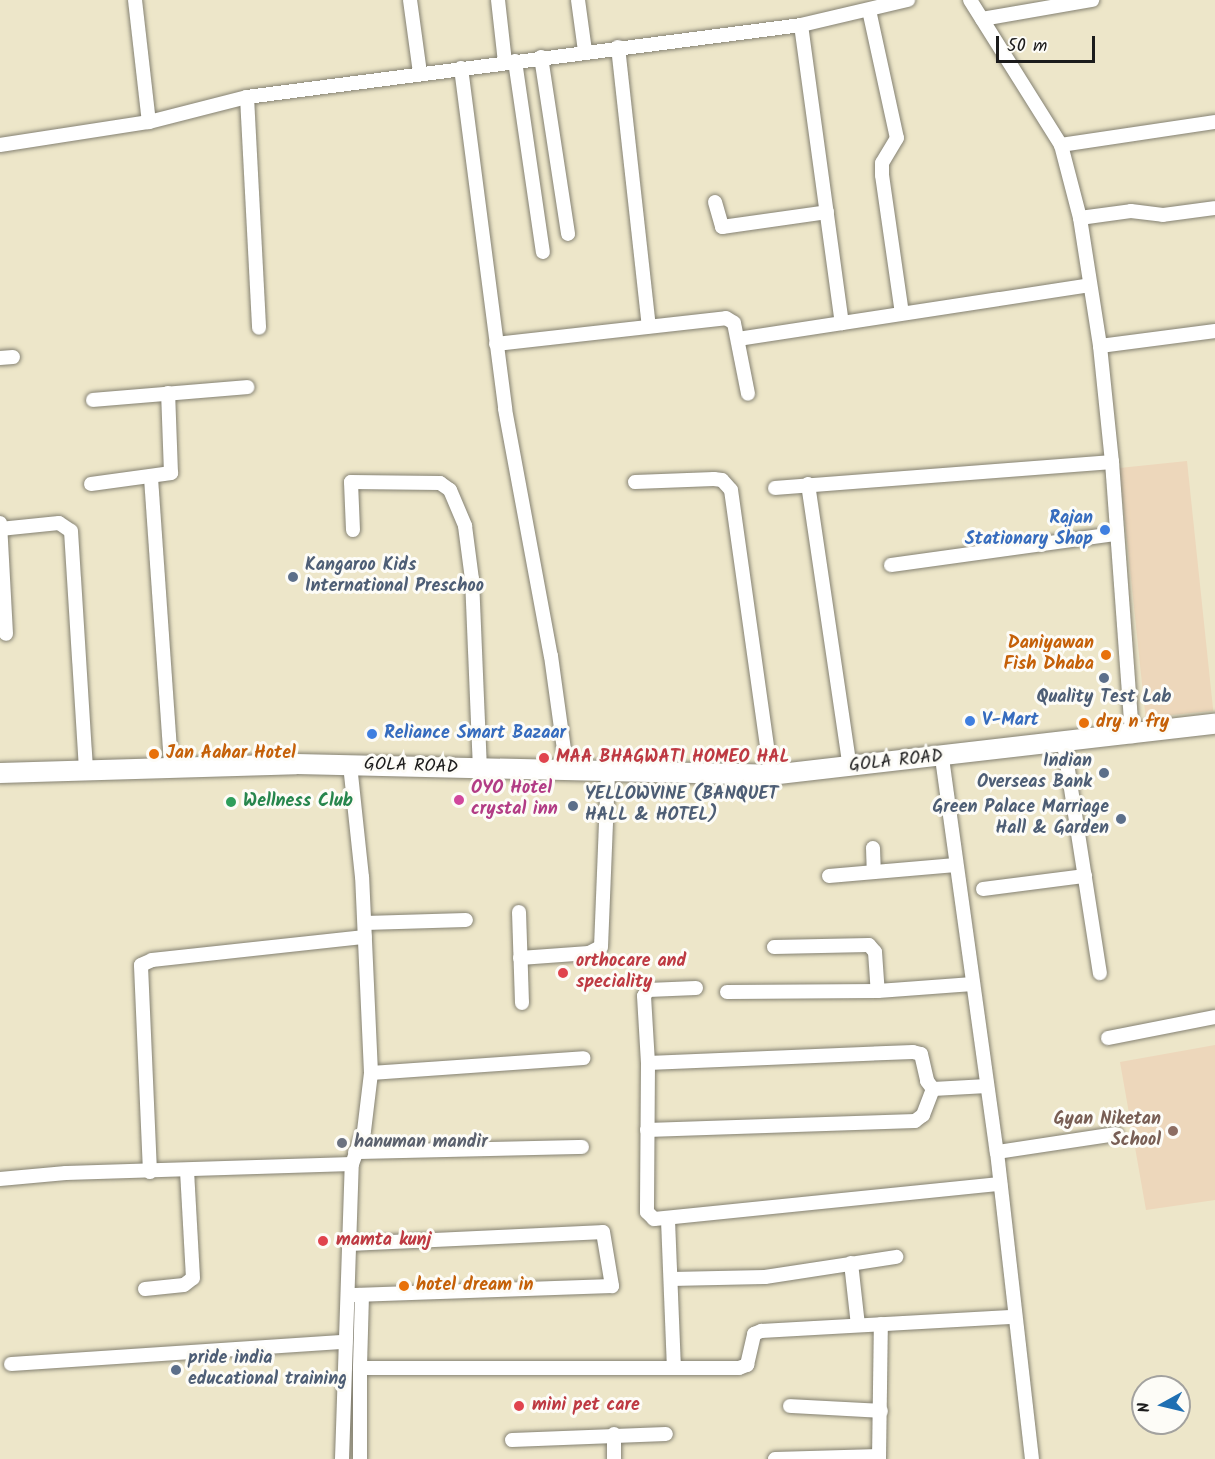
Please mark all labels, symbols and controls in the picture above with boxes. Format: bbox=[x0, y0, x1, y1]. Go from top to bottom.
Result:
scale bar bbox=[999, 24, 1098, 62]
text: 50 m bbox=[1007, 32, 1047, 61]
place label: Rajan Stationary Shop bbox=[965, 509, 1093, 552]
marker: Rajan Stationary Shop bbox=[1098, 523, 1112, 537]
place label: Kangaroo Kids International Preschoo bbox=[305, 556, 484, 598]
marker: Kangaroo Kids International Preschoo bbox=[286, 570, 300, 584]
place label: Daniyawan Fish Dhaba bbox=[1003, 634, 1094, 676]
marker: Daniyawan Fish Dhaba bbox=[1099, 648, 1113, 662]
marker: Quality Test Lab bbox=[1097, 671, 1111, 685]
place label: Quality Test Lab bbox=[1037, 687, 1171, 709]
place label: V-Mart bbox=[982, 710, 1039, 732]
place label: dry n fry bbox=[1096, 712, 1169, 734]
marker: V-Mart bbox=[963, 714, 977, 728]
marker: dry n fry bbox=[1077, 716, 1091, 730]
place label: Reliance Smart Bazaar bbox=[384, 723, 566, 745]
marker: Reliance Smart Bazaar bbox=[365, 727, 379, 741]
place label: Jan Aahar Hotel bbox=[166, 743, 296, 765]
street label: GOLA ROAD bbox=[848, 746, 944, 778]
marker: Jan Aahar Hotel bbox=[147, 747, 161, 761]
place label: MAA BHAGWATI HOMEO HAL bbox=[556, 747, 789, 769]
marker: MAA BHAGWATI HOMEO HAL bbox=[537, 751, 551, 765]
place label: Indian Overseas Bank bbox=[977, 752, 1092, 795]
street label: GOLA ROAD bbox=[364, 755, 458, 779]
marker: Indian Overseas Bank bbox=[1097, 766, 1111, 780]
place label: OYO Hotel crystal inn bbox=[471, 779, 558, 822]
place label: YELLOWVINE (BANQUET HALL & HOTEL) bbox=[585, 785, 778, 828]
place label: Wellness Club bbox=[243, 791, 353, 813]
marker: OYO Hotel crystal inn bbox=[452, 793, 466, 807]
marker: Wellness Club bbox=[224, 795, 238, 809]
place label: Green Palace Marriage Hall & Garden bbox=[933, 798, 1109, 840]
marker: YELLOWVINE (BANQUET HALL & HOTEL) bbox=[566, 799, 580, 813]
marker: Green Palace Marriage Hall & Garden bbox=[1114, 812, 1128, 826]
place label: orthocare and speciality bbox=[576, 952, 686, 994]
marker: orthocare and speciality bbox=[554, 964, 572, 982]
place label: Gyan Niketan School bbox=[1054, 1110, 1161, 1152]
marker: Gyan Niketan School bbox=[1166, 1124, 1180, 1138]
place label: hanuman mandir bbox=[354, 1132, 488, 1154]
marker: hanuman mandir bbox=[335, 1136, 349, 1150]
place label: mamta kunj bbox=[336, 1230, 431, 1252]
marker: mamta kunj bbox=[314, 1232, 332, 1250]
place label: hotel dream in bbox=[416, 1275, 533, 1297]
marker: hotel dream in bbox=[397, 1279, 411, 1293]
place label: pride india educational training bbox=[188, 1349, 347, 1392]
marker: pride india educational training bbox=[169, 1363, 183, 1377]
north arrow bbox=[1131, 1375, 1191, 1435]
place label: mini pet care bbox=[532, 1395, 640, 1417]
marker: mini pet care bbox=[510, 1397, 528, 1415]
text: N bbox=[1132, 1401, 1158, 1414]

